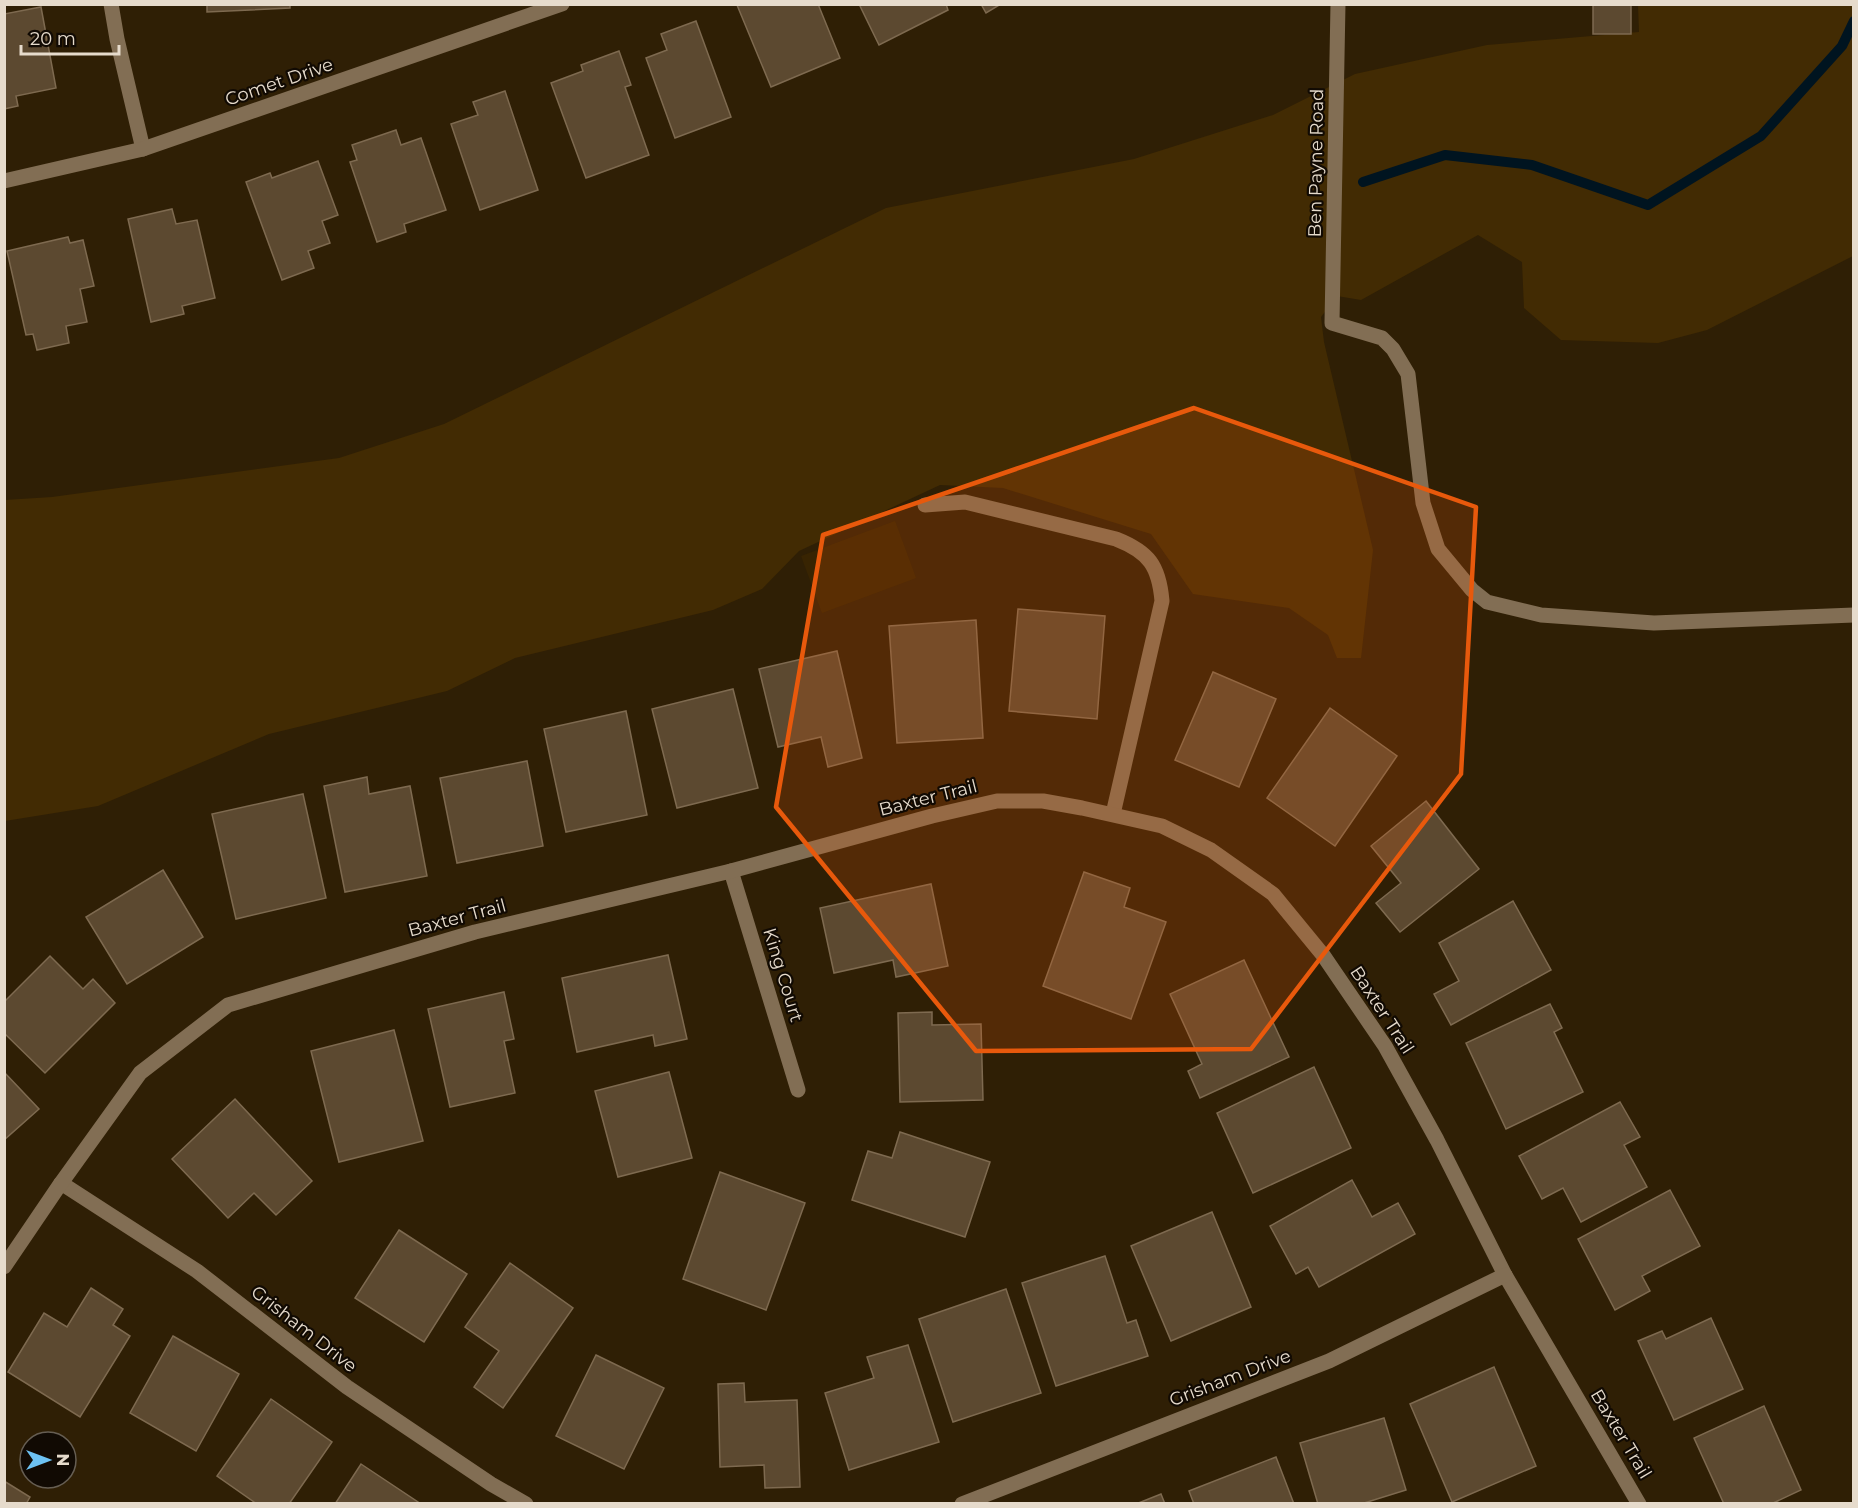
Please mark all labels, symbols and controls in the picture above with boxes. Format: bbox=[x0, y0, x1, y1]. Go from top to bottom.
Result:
scale bar bbox=[21, 18, 118, 56]
text: 20 m bbox=[30, 28, 76, 50]
street label: Comet Drive bbox=[222, 53, 336, 111]
street label: Ben Payne Road bbox=[1304, 88, 1328, 238]
street label: Baxter Trail bbox=[877, 775, 979, 821]
street label: Baxter Trail bbox=[406, 894, 508, 942]
street label: King Court bbox=[758, 925, 808, 1025]
street label: Baxter Trail bbox=[1345, 962, 1419, 1058]
street label: Grisham Drive bbox=[247, 1281, 361, 1377]
street label: Grisham Drive bbox=[1166, 1345, 1294, 1411]
street label: Baxter Trail bbox=[1586, 1385, 1656, 1483]
north arrow bbox=[18, 1430, 78, 1490]
text: N bbox=[53, 1454, 72, 1466]

